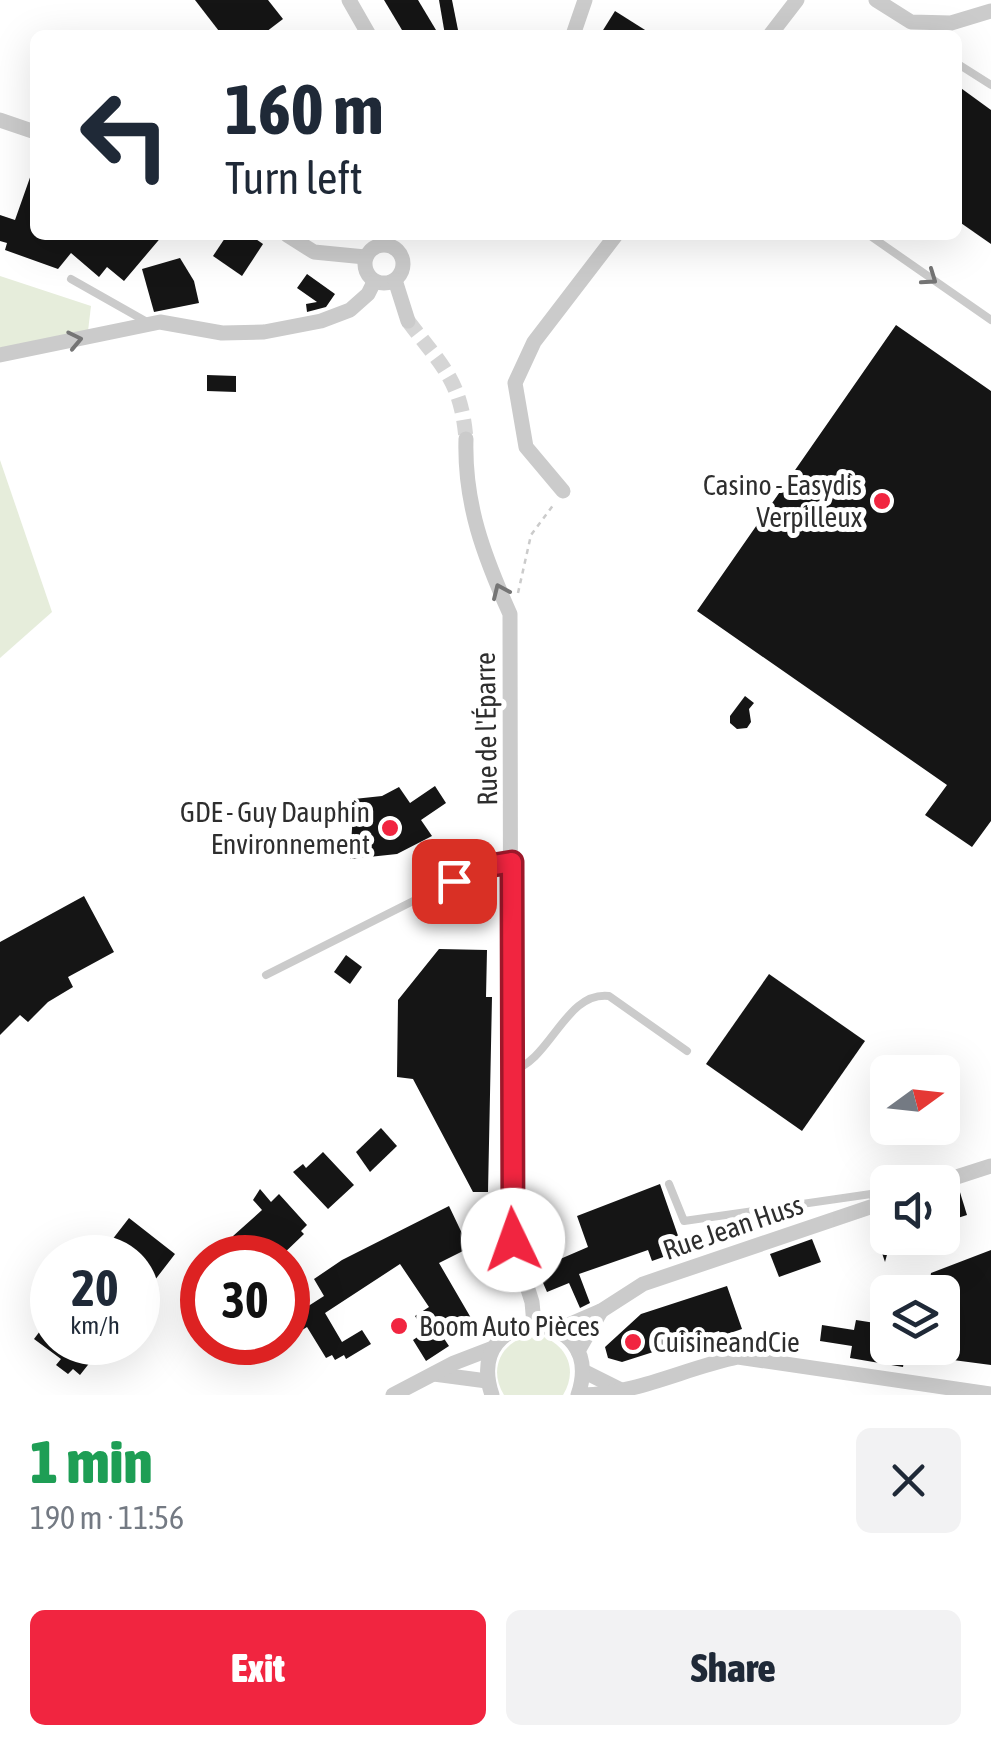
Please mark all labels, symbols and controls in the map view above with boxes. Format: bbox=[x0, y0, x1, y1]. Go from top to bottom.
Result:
text: 160 m bbox=[225, 69, 384, 149]
icon: left bbox=[60, 70, 190, 200]
text: Turn left bbox=[225, 152, 363, 204]
one-way arrow bbox=[919, 266, 937, 284]
one-way arrow bbox=[66, 330, 83, 351]
place label: Casino - Easydis Verpilleux bbox=[703, 469, 862, 533]
marker: Casino - Easydis Verpilleux bbox=[871, 490, 893, 512]
one-way arrow bbox=[492, 583, 512, 601]
street label: Rue de l'Éparre bbox=[469, 652, 503, 806]
place label: GDE - Guy Dauphin Environnement bbox=[180, 796, 370, 860]
marker: GDE - Guy Dauphin Environnement bbox=[379, 817, 401, 839]
pin bbox=[412, 839, 497, 924]
icon: arrive bbox=[427, 854, 482, 909]
north arrow bbox=[870, 1055, 960, 1145]
map controls bbox=[870, 1055, 960, 1365]
button: sound bbox=[870, 1165, 960, 1255]
position arrow bbox=[461, 1188, 565, 1292]
street label: Rue Jean Huss bbox=[659, 1188, 807, 1266]
speed limit sign: 30 bbox=[180, 1235, 310, 1365]
text: 20 bbox=[71, 1259, 118, 1317]
button: layers bbox=[870, 1275, 960, 1365]
place label: Boom Auto Pièces bbox=[419, 1310, 600, 1342]
text: km/h bbox=[70, 1311, 120, 1339]
marker: Boom Auto Pièces bbox=[388, 1315, 410, 1337]
place label: CuisineandCie bbox=[653, 1326, 800, 1358]
marker: CuisineandCie bbox=[622, 1331, 644, 1353]
text: 1 min bbox=[30, 1427, 153, 1496]
button: close bbox=[856, 1428, 961, 1533]
text: 190 m · 11:56 bbox=[30, 1499, 184, 1536]
button: Exit bbox=[30, 1610, 486, 1725]
button: Share bbox=[506, 1610, 961, 1725]

